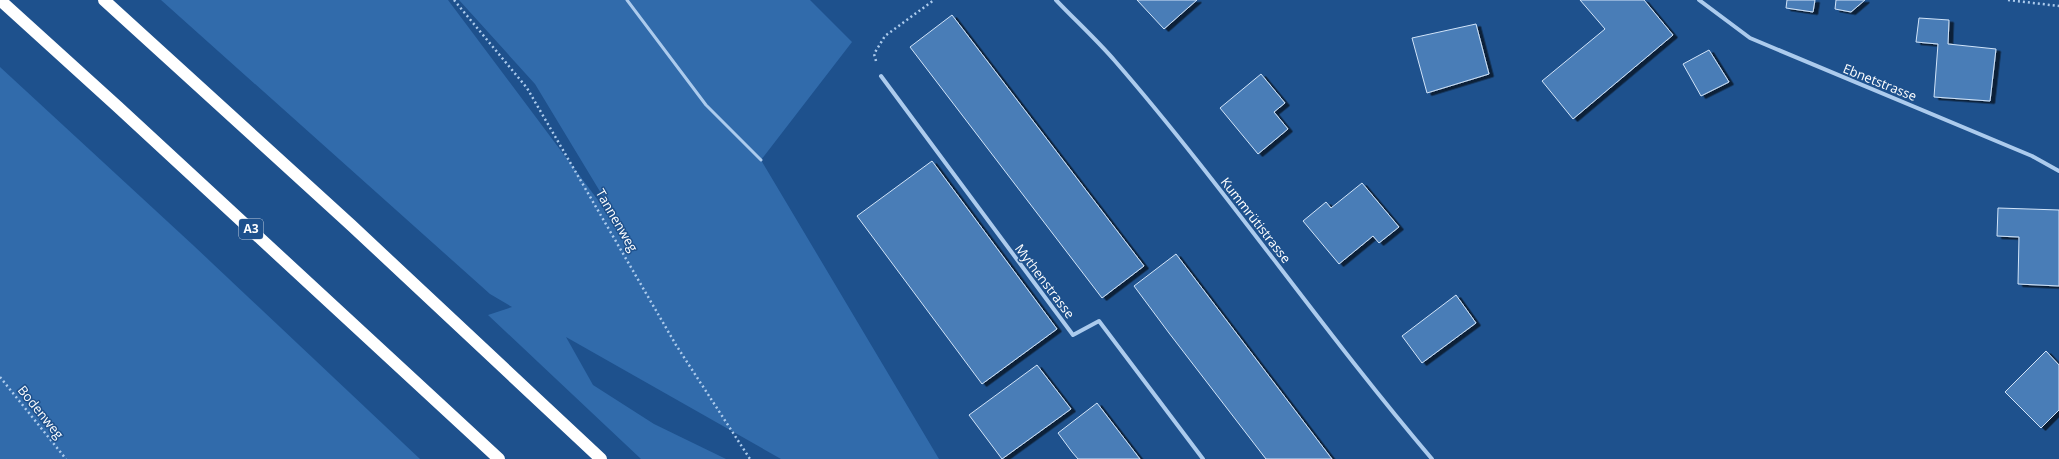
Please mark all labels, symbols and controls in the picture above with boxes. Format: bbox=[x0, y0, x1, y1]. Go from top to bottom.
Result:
street label: Ebnetstrasse bbox=[1840, 59, 1920, 105]
street label: Kummrütistrasse bbox=[1217, 173, 1295, 267]
street label: Tannenweg bbox=[592, 185, 642, 255]
road number: A3 bbox=[239, 219, 263, 239]
street label: Mythenstrasse bbox=[1011, 240, 1079, 322]
street label: Bodenweg bbox=[14, 382, 68, 442]

